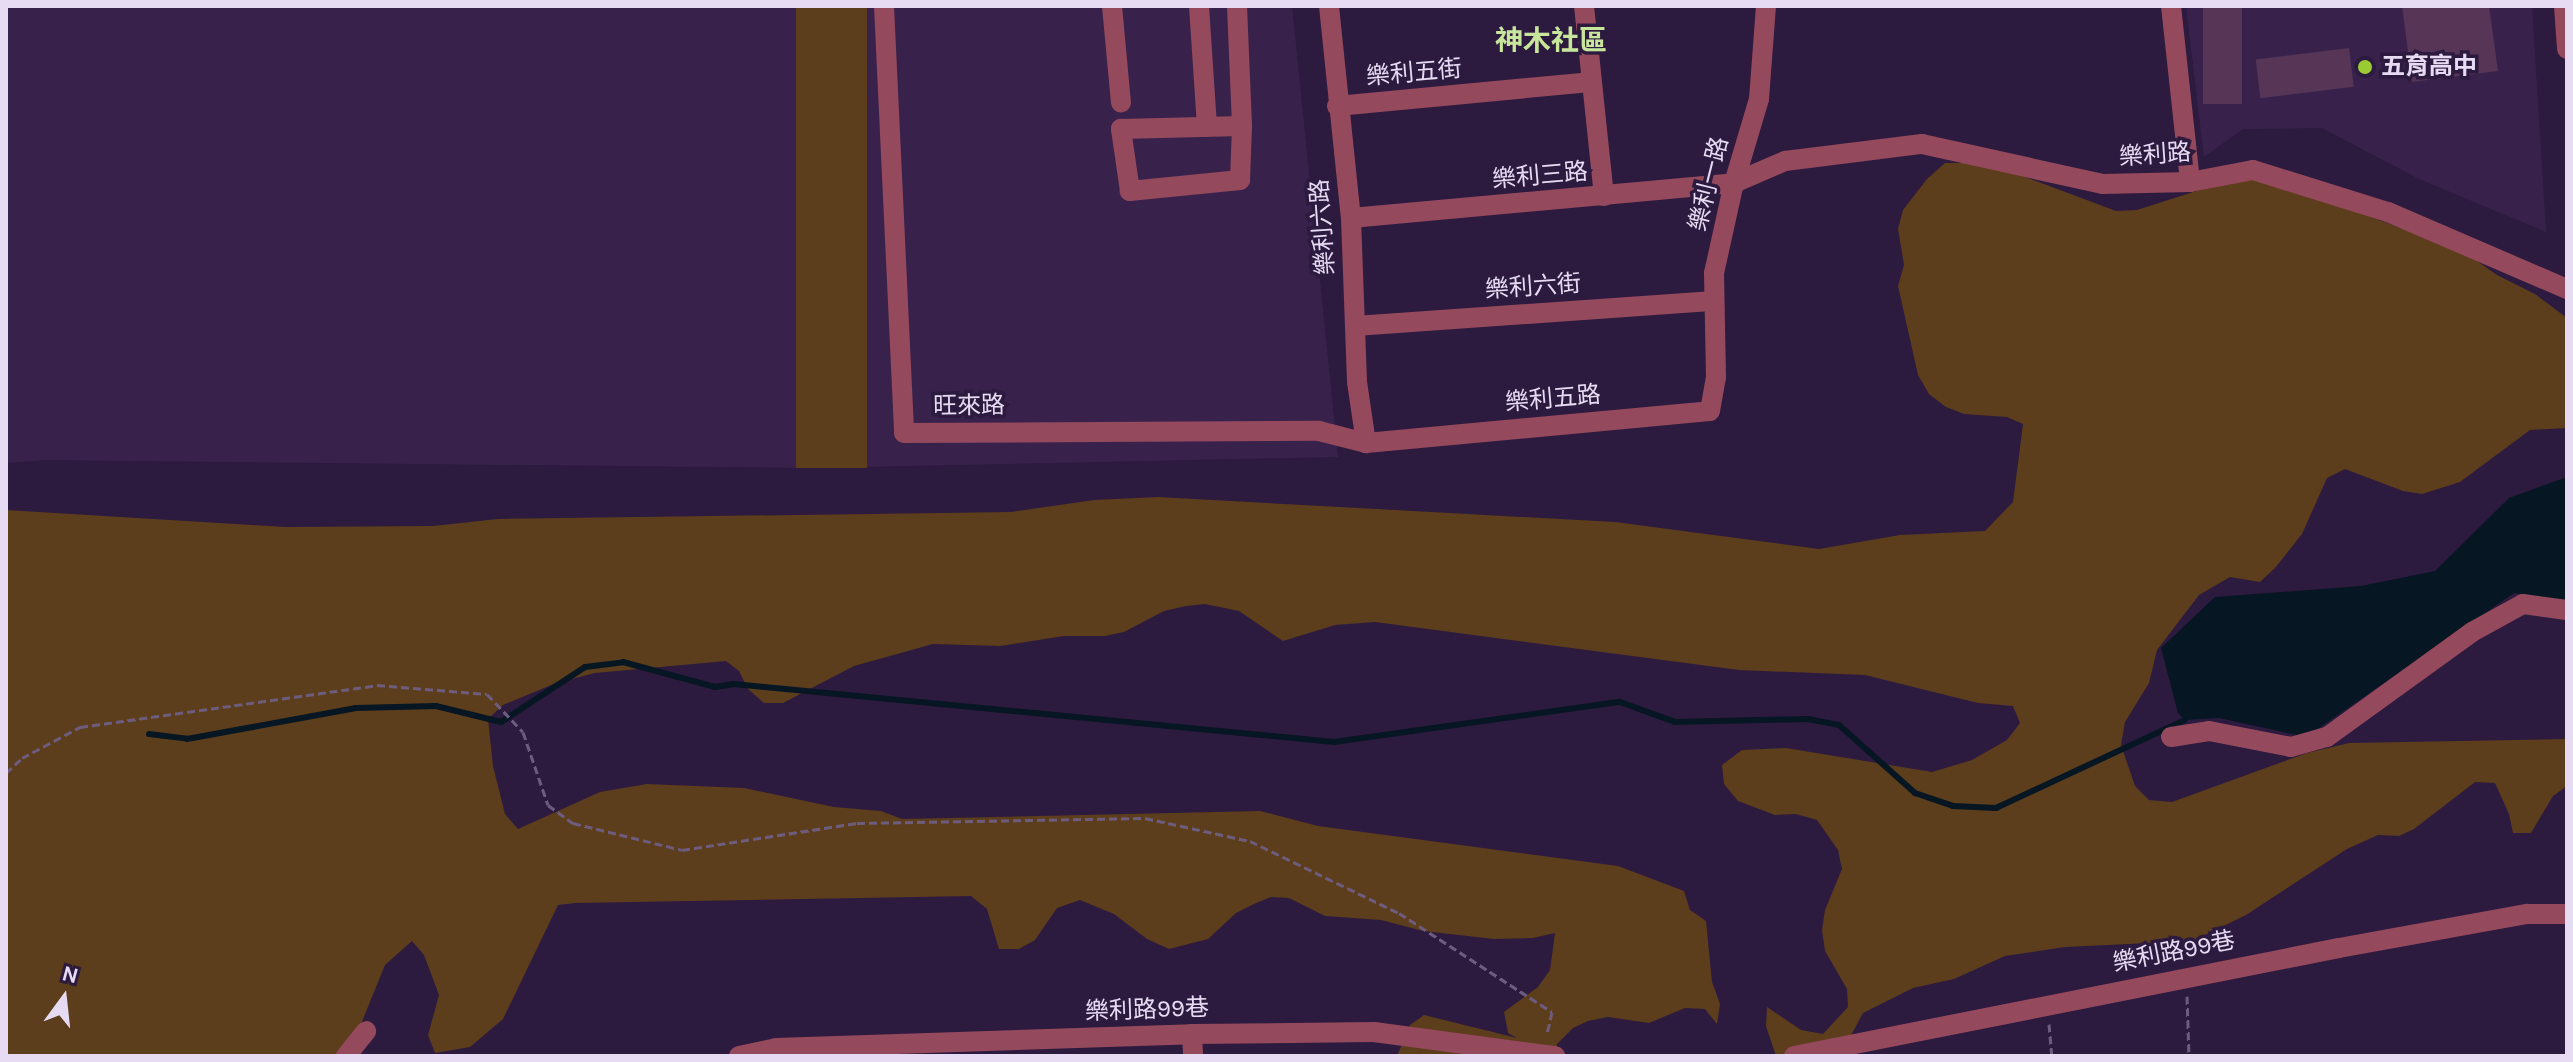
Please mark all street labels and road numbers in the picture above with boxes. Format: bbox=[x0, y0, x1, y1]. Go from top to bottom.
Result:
street label: 樂利五街 bbox=[1365, 54, 1463, 92]
street label: 樂利一路 bbox=[1683, 134, 1735, 234]
street label: 樂利路 bbox=[2118, 138, 2192, 172]
street label: 樂利三路 bbox=[1491, 157, 1589, 195]
street label: 樂利六路 bbox=[1305, 178, 1341, 276]
street label: 樂利六街 bbox=[1484, 269, 1582, 305]
street label: 樂利五路 bbox=[1504, 380, 1602, 418]
street label: 旺來路 bbox=[933, 391, 1005, 421]
street label: 樂利路99巷 bbox=[2110, 926, 2238, 978]
street label: 樂利路99巷 bbox=[1085, 993, 1209, 1027]

